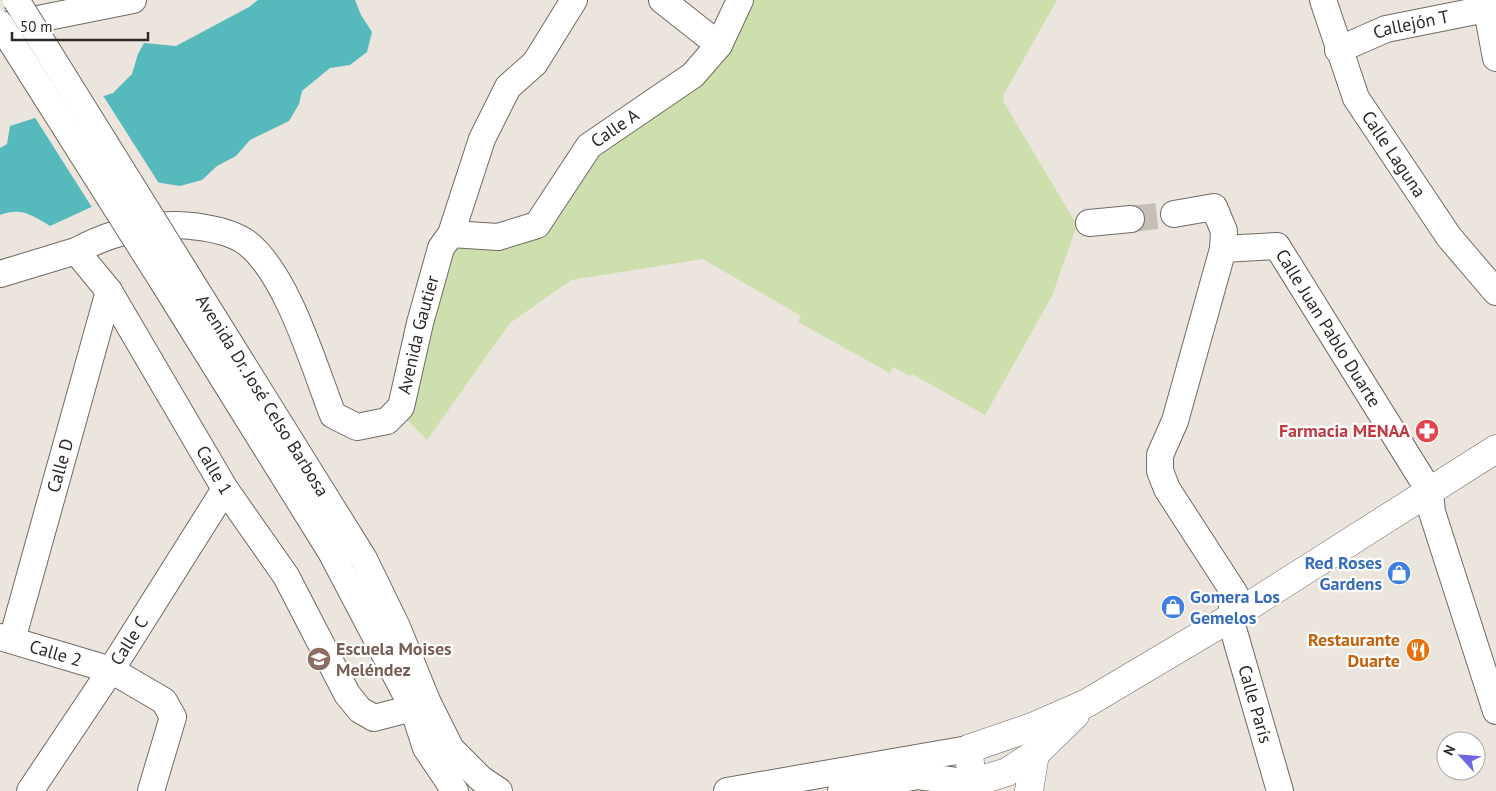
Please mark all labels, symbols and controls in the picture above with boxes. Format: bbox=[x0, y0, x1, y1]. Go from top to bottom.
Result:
street label: Callejón T bbox=[1369, 5, 1451, 44]
scale bar bbox=[12, 10, 149, 42]
text: 50 m bbox=[20, 17, 53, 36]
street label: Calle A bbox=[586, 103, 644, 152]
street label: Calle Laguna bbox=[1357, 106, 1431, 202]
street label: Calle Juan Pablo Duarte bbox=[1271, 245, 1386, 411]
street label: Avenida Gautier bbox=[392, 273, 444, 396]
street label: Avenida Dr. José Celso Barbosa bbox=[191, 290, 334, 501]
pharmacy icon: Farmacia MENAA bbox=[1414, 418, 1440, 444]
place label: Farmacia MENAA bbox=[1279, 419, 1410, 442]
street label: Calle D bbox=[42, 436, 78, 495]
street label: Calle 1 bbox=[191, 441, 238, 499]
place label: Red Roses Gardens bbox=[1305, 551, 1382, 595]
shop icon: Red Roses Gardens bbox=[1386, 560, 1412, 586]
place label: Gomera Los Gemelos bbox=[1190, 585, 1280, 629]
shop icon: Gomera Los Gemelos bbox=[1160, 594, 1186, 620]
street label: Calle C bbox=[105, 612, 153, 669]
place label: Restaurante Duarte bbox=[1308, 628, 1400, 672]
street label: Calle 2 bbox=[27, 634, 85, 672]
place label: Escuela Moises Meléndez bbox=[336, 637, 452, 681]
restaurant icon: Restaurante Duarte bbox=[1405, 637, 1431, 663]
school or university icon: Escuela Moises Meléndez bbox=[306, 646, 332, 672]
street label: Calle París bbox=[1233, 662, 1278, 746]
north arrow bbox=[1436, 731, 1486, 781]
text: N bbox=[1439, 742, 1459, 758]

